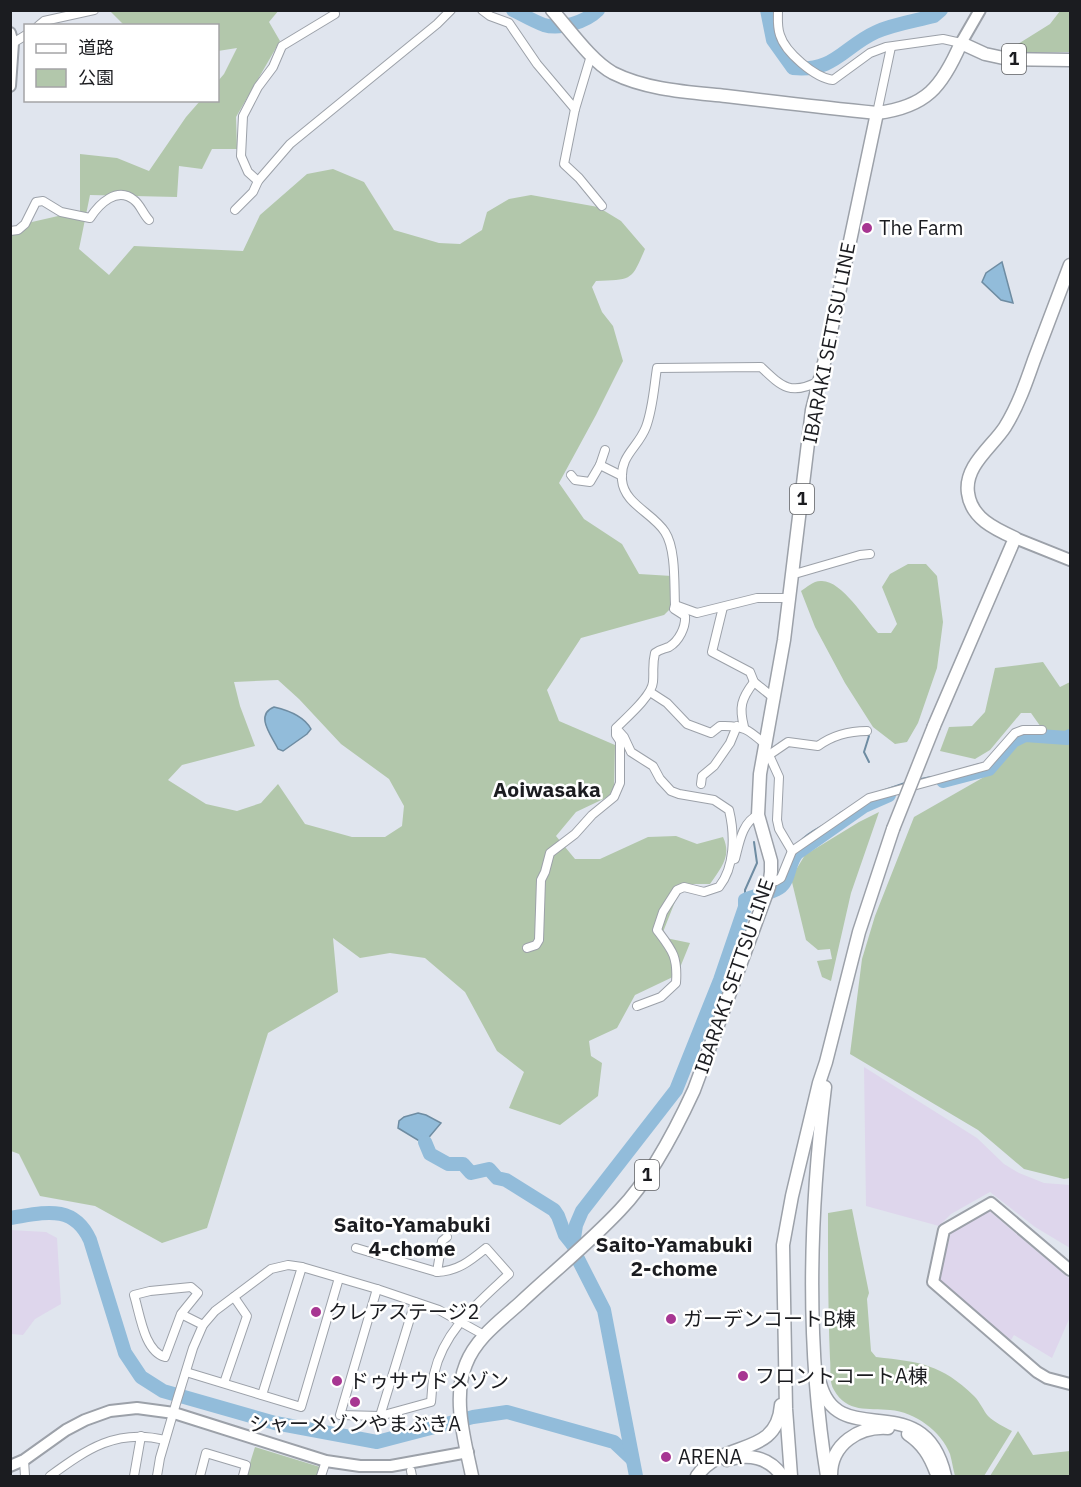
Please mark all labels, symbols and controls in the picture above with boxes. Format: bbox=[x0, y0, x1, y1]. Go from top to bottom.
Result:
legend bbox=[24, 24, 219, 102]
text: 道路 bbox=[78, 36, 114, 59]
road number: 1 bbox=[1002, 44, 1026, 74]
text: 公園 bbox=[78, 66, 114, 89]
place label: The Farm bbox=[879, 214, 963, 241]
marker: The Farm bbox=[860, 221, 874, 235]
street label: IBARAKI SETTSU LINE bbox=[796, 240, 861, 446]
road number: 1 bbox=[790, 484, 814, 514]
district label: Aoiwasaka bbox=[493, 775, 601, 803]
street label: IBARAKI SETTSU LINE bbox=[687, 875, 780, 1077]
road number: 1 bbox=[635, 1160, 659, 1190]
district label: Saito-Yamabuki 4-chome bbox=[334, 1210, 490, 1262]
district label: Saito-Yamabuki 2-chome bbox=[596, 1230, 752, 1282]
place label: クレアステージ2 bbox=[328, 1298, 480, 1325]
marker: クレアステージ2 bbox=[309, 1305, 323, 1319]
place label: ガーデンコートB棟 bbox=[683, 1305, 856, 1332]
marker: ガーデンコートB棟 bbox=[664, 1312, 678, 1326]
place label: フロントコートA棟 bbox=[755, 1362, 928, 1389]
place label: ドゥサウドメゾン bbox=[349, 1367, 509, 1394]
marker: フロントコートA棟 bbox=[736, 1369, 750, 1383]
marker: ドゥサウドメゾン bbox=[330, 1374, 344, 1388]
marker: シャーメゾンやまぶきA bbox=[348, 1395, 362, 1409]
place label: シャーメゾンやまぶきA bbox=[249, 1410, 461, 1437]
place label: ARENA bbox=[678, 1443, 742, 1470]
marker: ARENA bbox=[659, 1450, 673, 1464]

